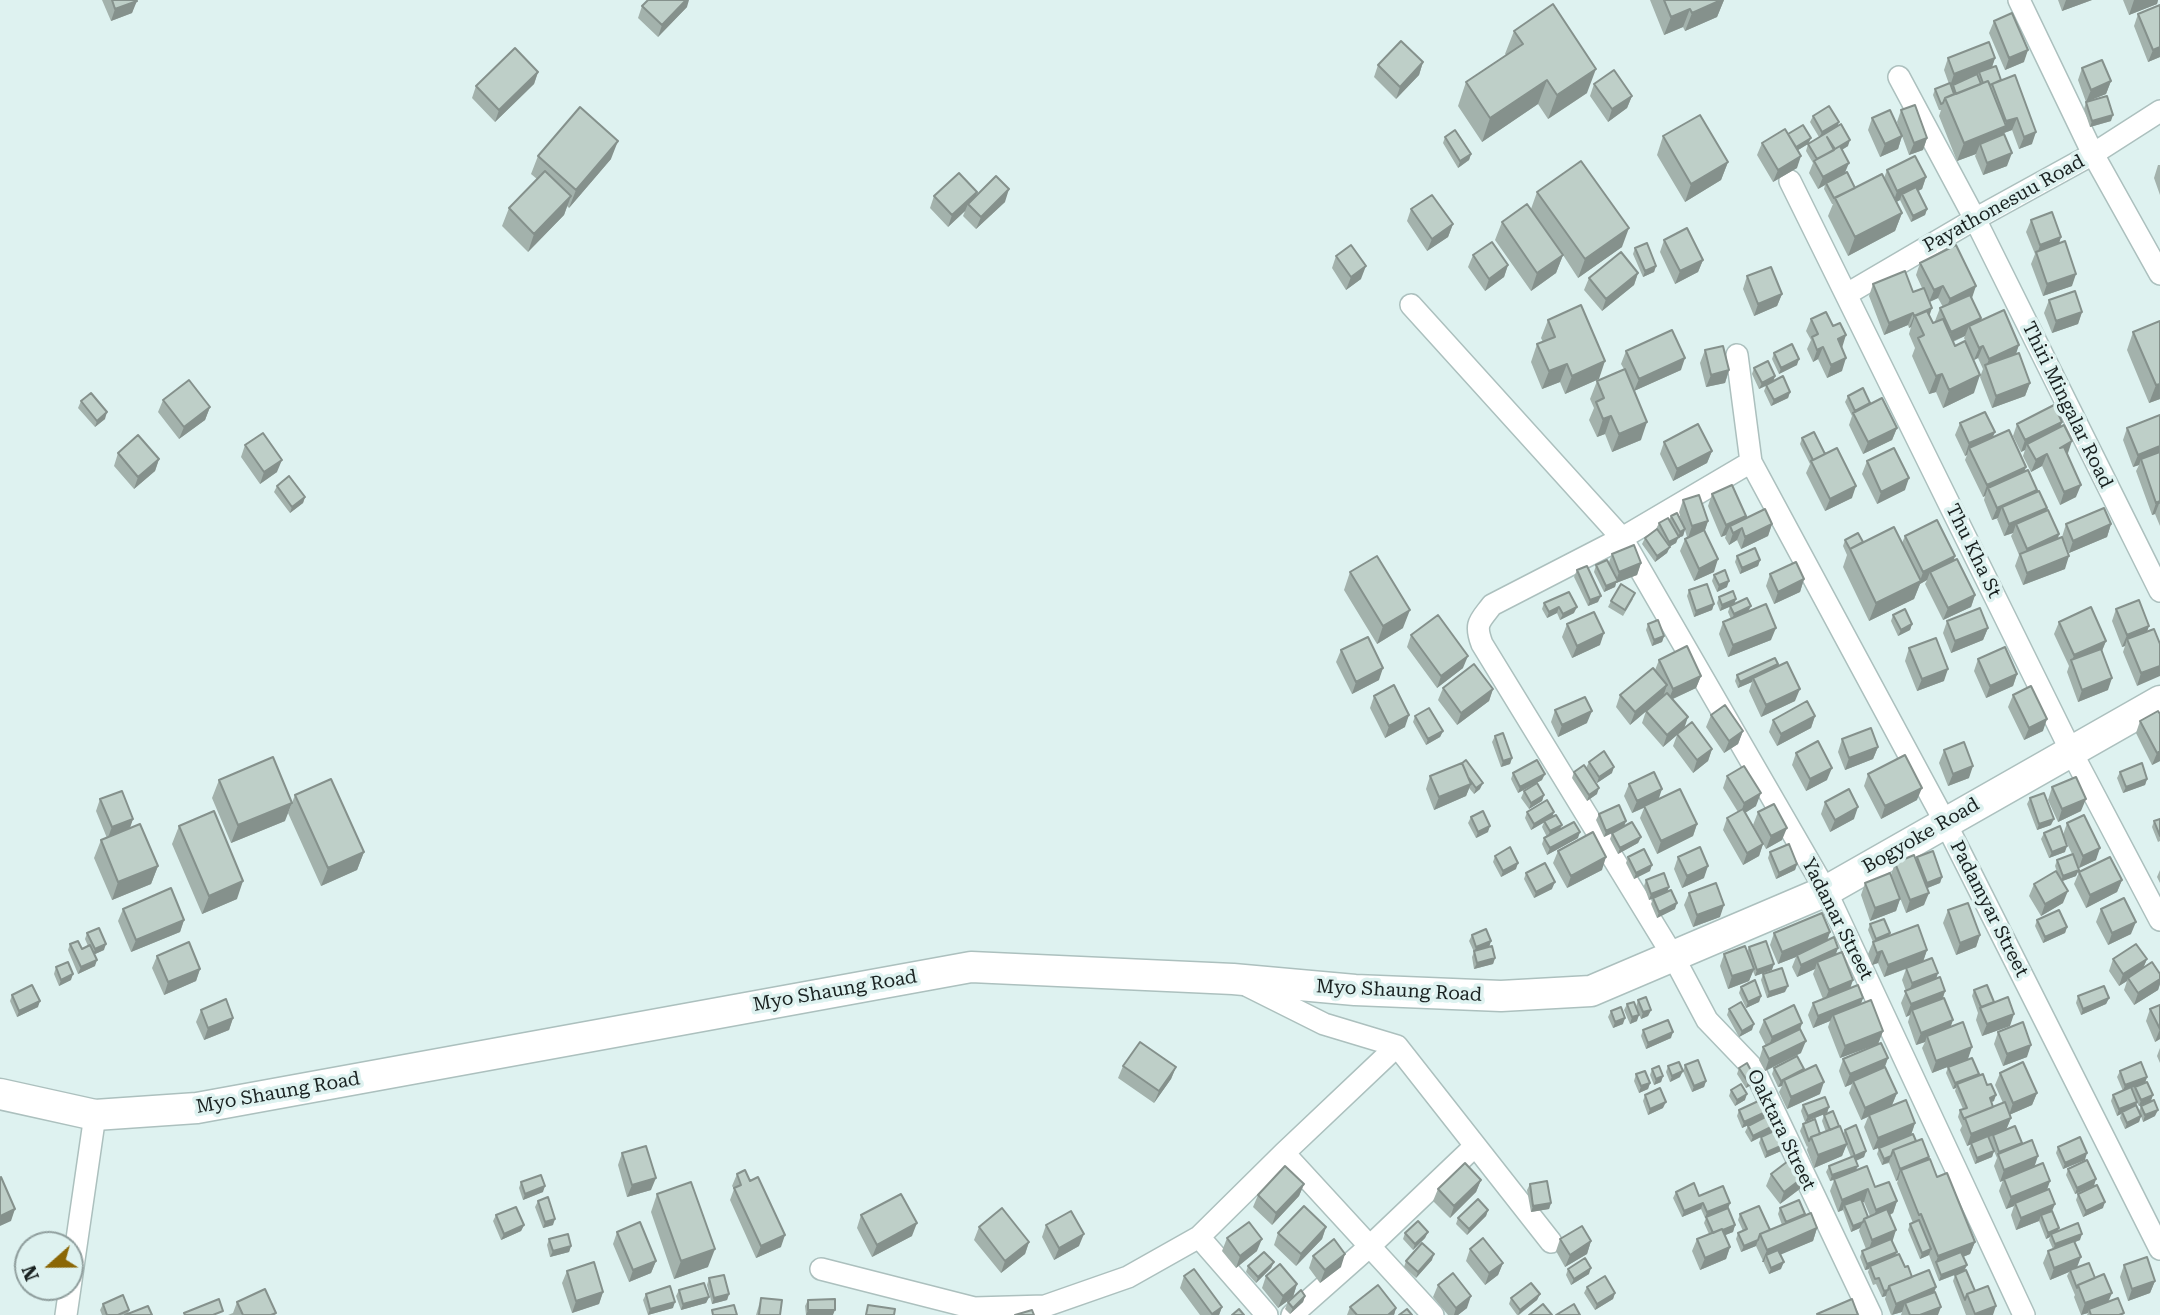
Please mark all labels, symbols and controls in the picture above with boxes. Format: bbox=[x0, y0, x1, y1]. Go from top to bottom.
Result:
street label: Payathonesuu Road bbox=[1920, 150, 2088, 258]
street label: Thiri Mingalar Road bbox=[2017, 318, 2117, 492]
street label: Thu Kha St bbox=[1941, 500, 2005, 602]
street label: Bogyoke Road bbox=[1858, 793, 1984, 879]
street label: Padamyar Street bbox=[1945, 837, 2033, 981]
street label: Yadanar Street bbox=[1796, 854, 1878, 984]
street label: Myo Shaung Road bbox=[751, 965, 919, 1017]
street label: Myo Shaung Road bbox=[1315, 975, 1483, 1007]
street label: Oaktara Street bbox=[1742, 1066, 1820, 1194]
street label: Myo Shaung Road bbox=[194, 1067, 362, 1119]
north arrow bbox=[14, 1231, 84, 1301]
text: N bbox=[17, 1262, 44, 1284]

